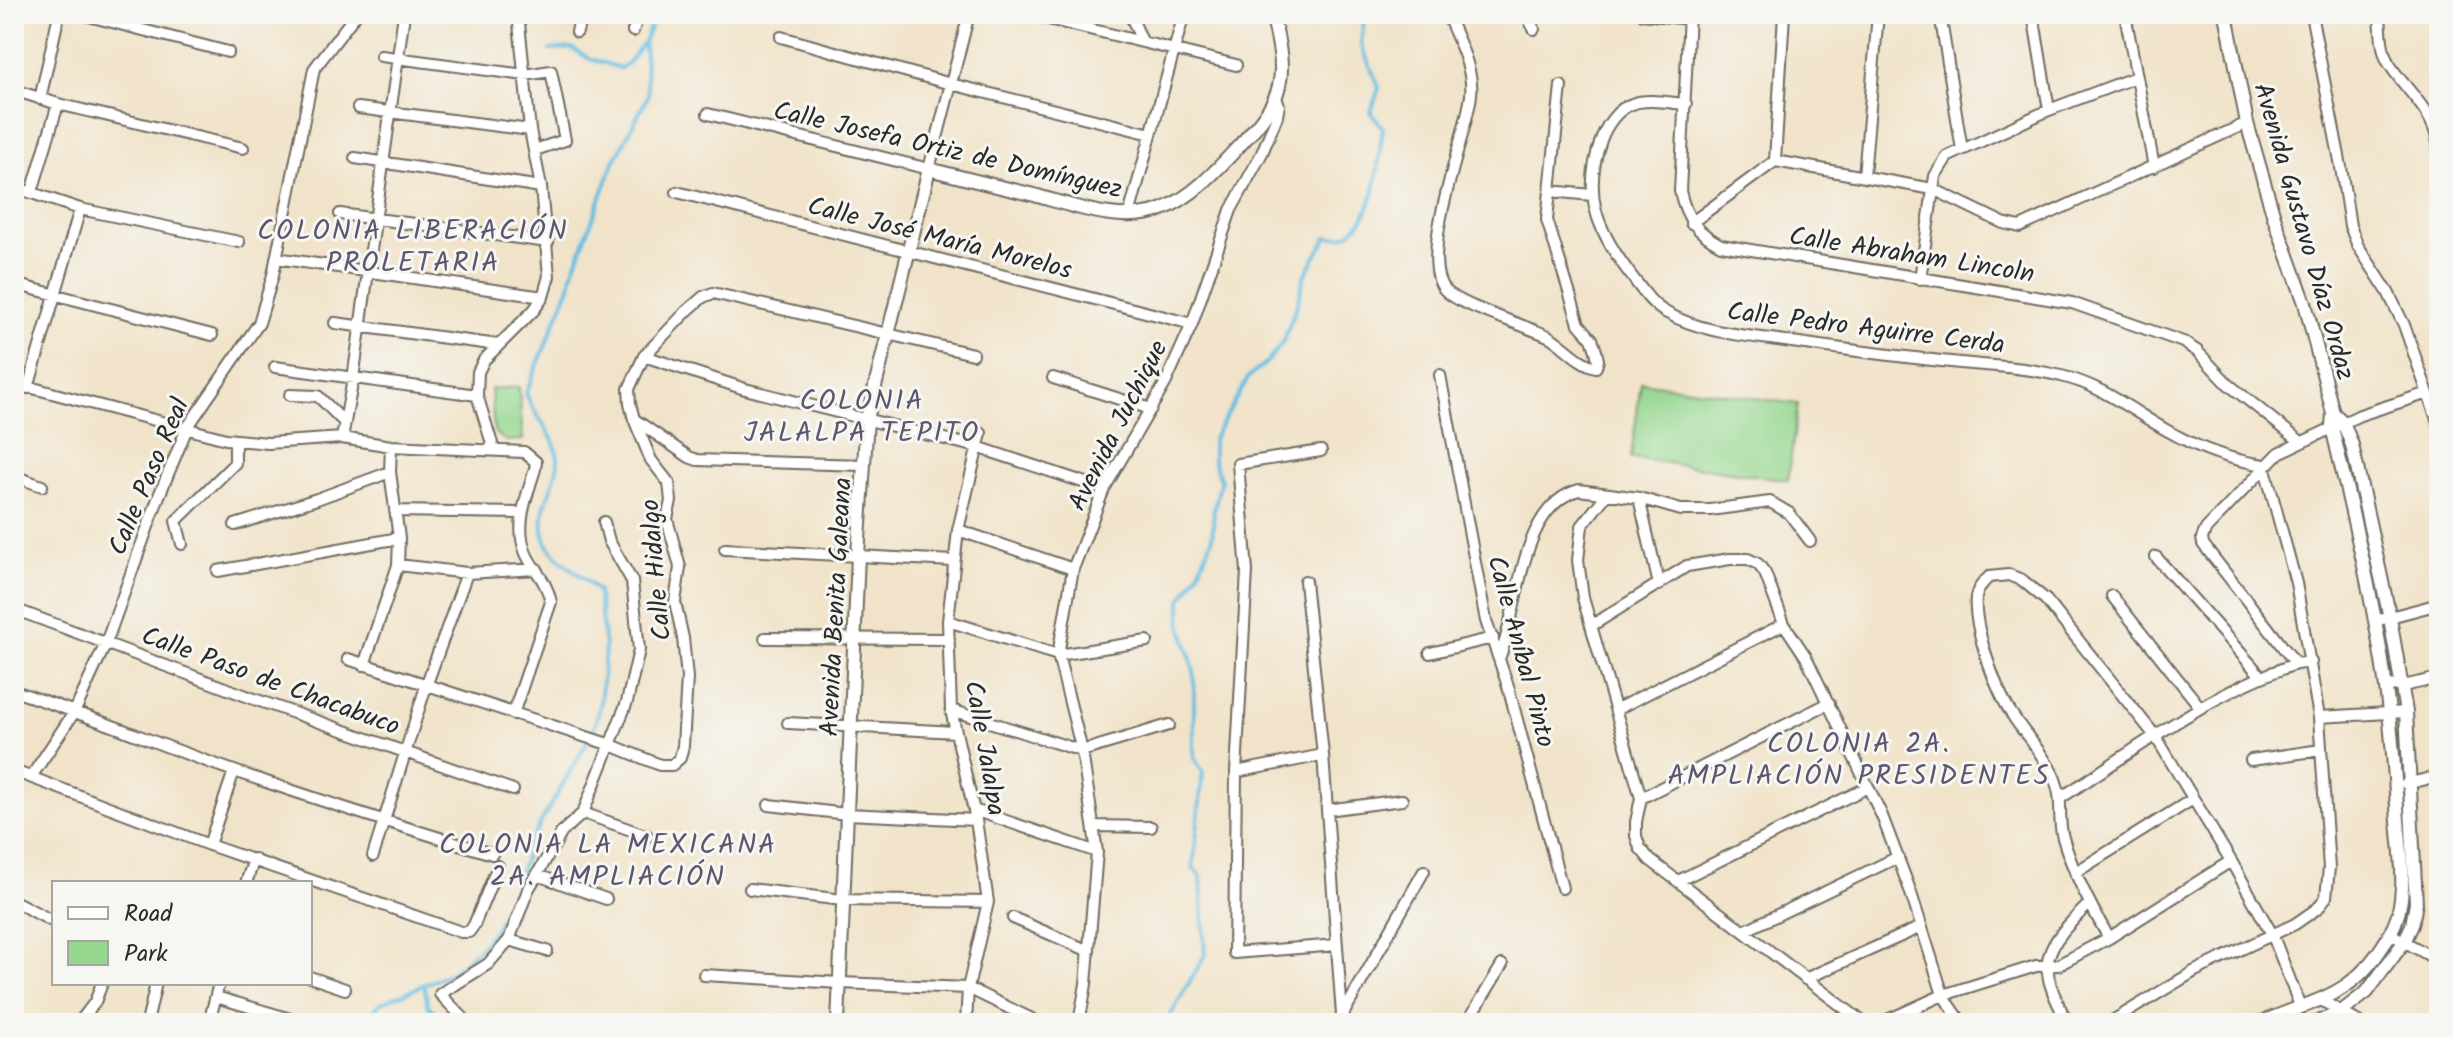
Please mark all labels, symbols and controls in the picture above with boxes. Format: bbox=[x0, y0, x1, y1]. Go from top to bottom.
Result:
street label: Avenida Gustavo Díaz Ordaz bbox=[2241, 78, 2366, 385]
street label: Calle Josefa Ortiz de Domínguez bbox=[769, 90, 1126, 212]
street label: Calle José María Morelos bbox=[803, 186, 1076, 292]
district label: COLONIA LIBERACIÓN PROLETARIA bbox=[257, 209, 569, 286]
street label: Calle Abraham Lincoln bbox=[1786, 216, 2037, 296]
street label: Calle Pedro Aguirre Cerda bbox=[1724, 291, 2007, 367]
street label: Avenida Juchique bbox=[1058, 333, 1180, 519]
district label: COLONIA JALALPA TEPITO bbox=[744, 379, 980, 456]
street label: Calle Paso Real bbox=[98, 391, 202, 562]
street label: Avenida Benita Galeana bbox=[809, 476, 865, 738]
street label: Calle Hidalgo bbox=[630, 497, 684, 642]
street label: Calle Aníbal Pinto bbox=[1474, 551, 1566, 752]
street label: Calle Paso de Chacabuco bbox=[135, 616, 405, 748]
street label: Calle Jalalpa bbox=[951, 677, 1017, 819]
district label: COLONIA 2A. AMPLIACIÓN PRESIDENTES bbox=[1667, 722, 2051, 799]
district label: COLONIA LA MEXICANA 2A. AMPLIACIÓN bbox=[439, 823, 777, 900]
legend bbox=[52, 881, 312, 985]
text: Road bbox=[124, 895, 173, 934]
text: Park bbox=[124, 935, 168, 974]

